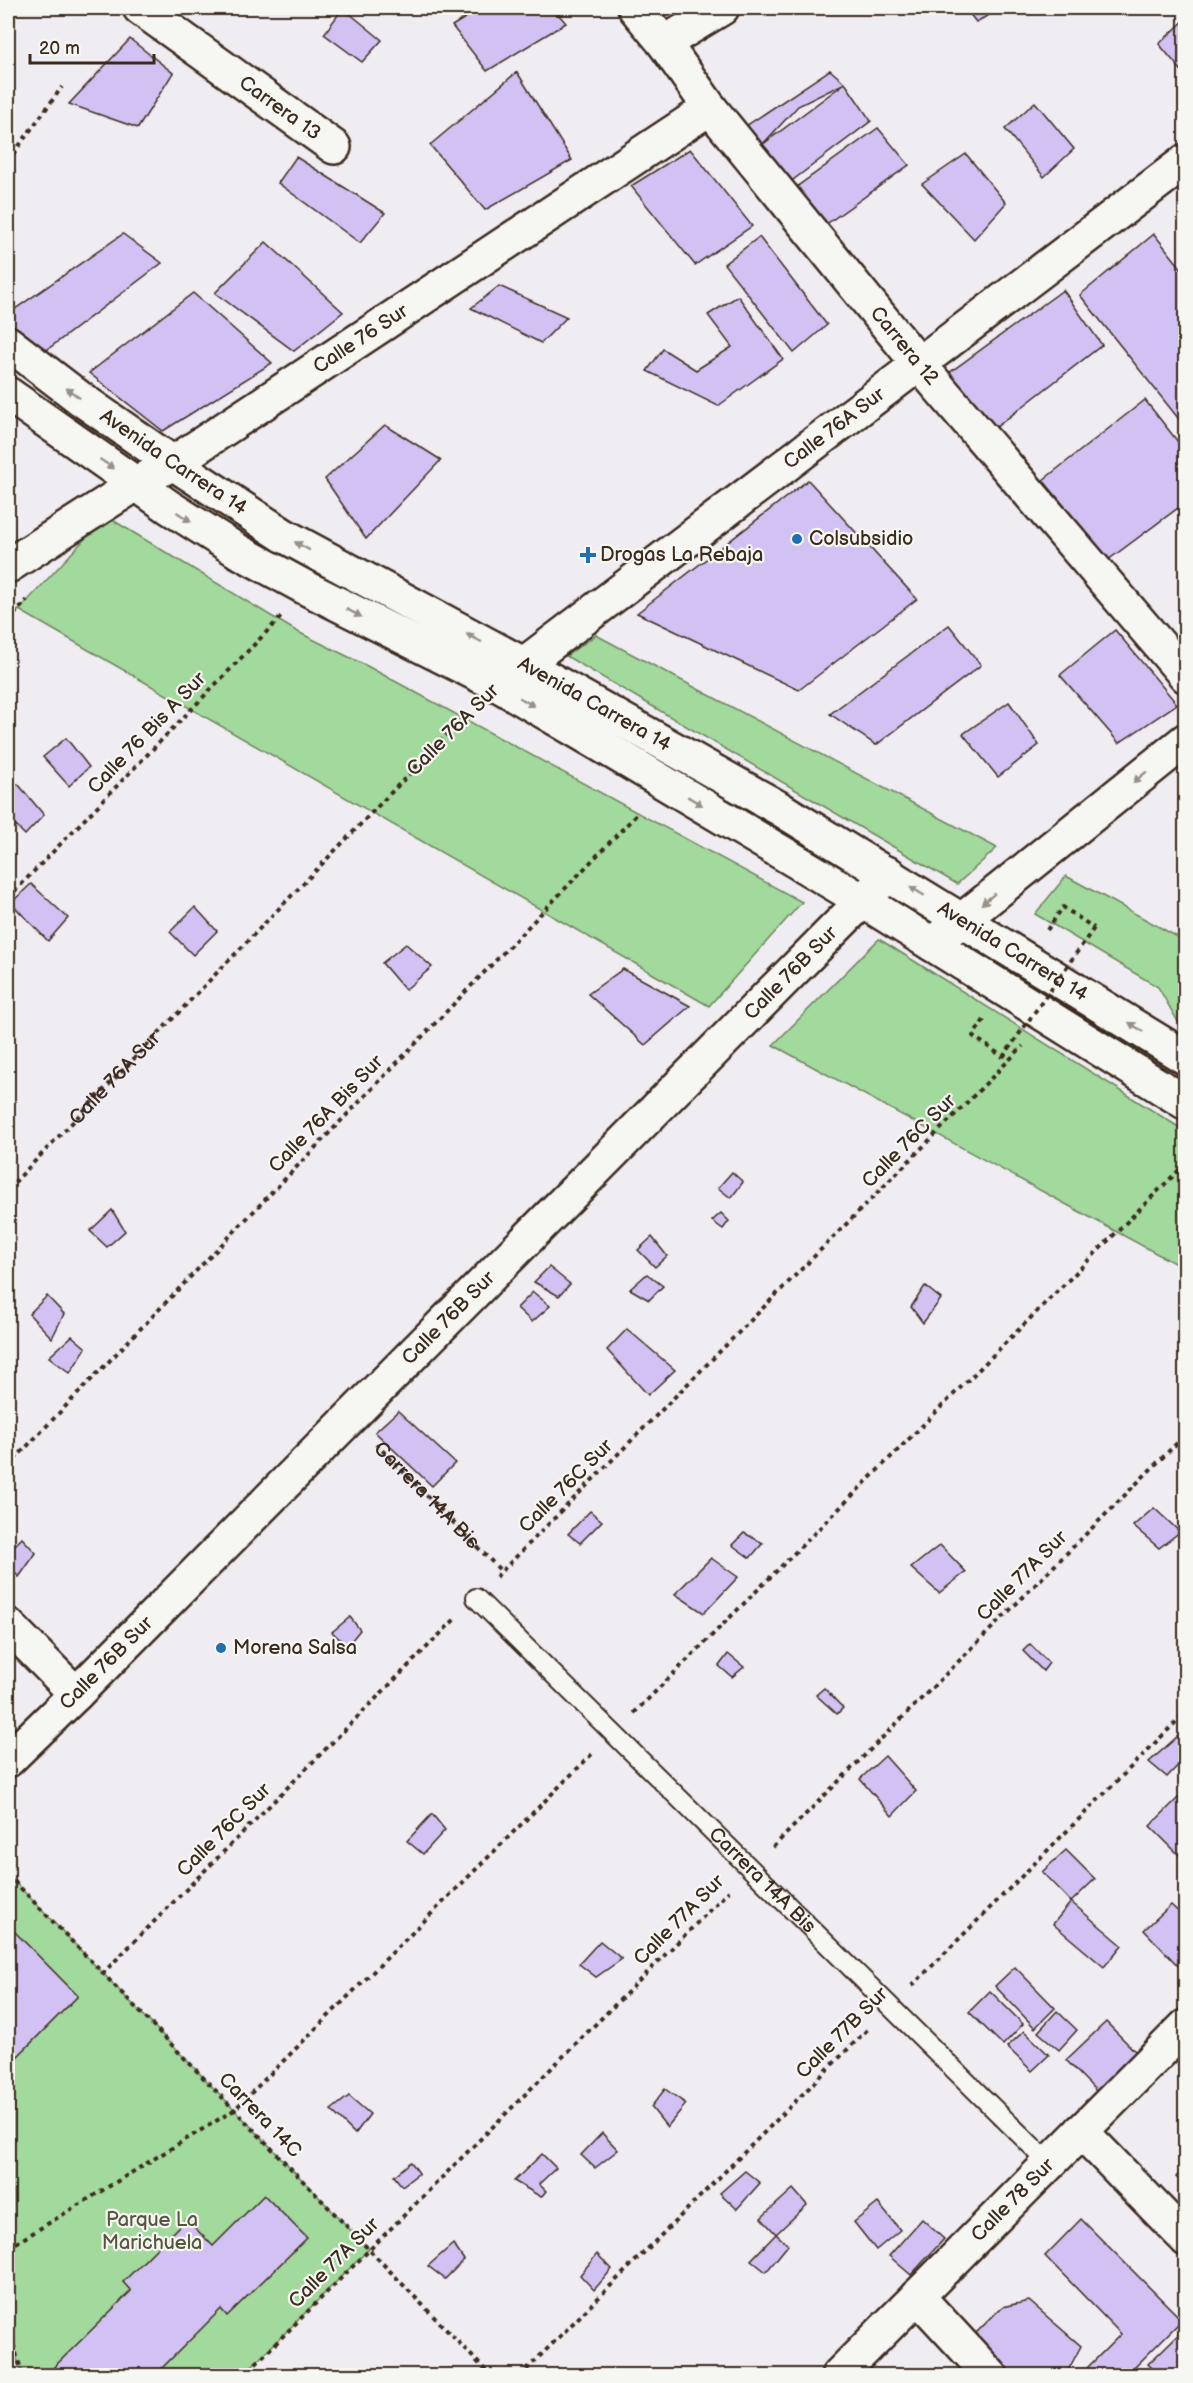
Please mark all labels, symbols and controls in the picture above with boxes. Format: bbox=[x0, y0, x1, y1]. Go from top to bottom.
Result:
scale bar bbox=[30, 27, 154, 65]
text: 20 m bbox=[39, 38, 80, 59]
street label: Carrera 13 bbox=[234, 71, 325, 146]
street label: Calle 76 Sur bbox=[309, 299, 413, 379]
street label: Carrera 12 bbox=[865, 302, 944, 390]
street label: Calle 76A Sur bbox=[779, 382, 890, 474]
one-way arrow bbox=[66, 387, 82, 399]
street label: Avenida Carrera 14 bbox=[95, 404, 252, 520]
one-way arrow bbox=[98, 458, 114, 470]
one-way arrow bbox=[176, 511, 192, 522]
place label: Colsubsidio bbox=[809, 527, 913, 551]
marker: Colsubsidio bbox=[790, 532, 804, 546]
one-way arrow bbox=[293, 541, 310, 551]
place label: Drogas La Rebaja bbox=[600, 543, 763, 567]
marker: Drogas La Rebaja bbox=[581, 548, 595, 562]
one-way arrow bbox=[345, 607, 363, 617]
one-way arrow bbox=[465, 633, 482, 643]
street label: Avenida Carrera 14 bbox=[514, 652, 675, 757]
street label: Calle 76 Bis A Sur bbox=[83, 667, 212, 799]
street label: Calle 76A Sur bbox=[402, 678, 505, 781]
one-way arrow bbox=[519, 697, 536, 707]
one-way arrow bbox=[1132, 770, 1148, 783]
one-way arrow bbox=[687, 795, 703, 806]
one-way arrow bbox=[908, 886, 925, 897]
one-way arrow bbox=[981, 892, 996, 905]
street label: Avenida Carrera 14 bbox=[933, 896, 1092, 1007]
street label: Calle 76B Sur bbox=[739, 921, 843, 1025]
one-way arrow bbox=[1128, 1022, 1144, 1033]
street label: Calle 76A Sur bbox=[64, 1026, 166, 1130]
street label: Calle 76A Bis Sur bbox=[264, 1050, 389, 1178]
street label: Calle 76C Sur bbox=[857, 1089, 961, 1193]
street label: Calle 76B Sur bbox=[397, 1266, 501, 1370]
street label: Calle 76C Sur bbox=[514, 1434, 618, 1538]
street label: Carrera 14A Bis bbox=[369, 1437, 485, 1554]
street label: Calle 77A Sur bbox=[972, 1525, 1073, 1626]
street label: Calle 76B Sur bbox=[55, 1611, 159, 1715]
place label: Morena Salsa bbox=[233, 1636, 357, 1660]
marker: Morena Salsa bbox=[214, 1641, 228, 1655]
street label: Calle 76C Sur bbox=[172, 1778, 276, 1882]
street label: Carrera 14A Bis bbox=[704, 1822, 821, 1938]
street label: Calle 77A Sur bbox=[629, 1869, 730, 1970]
street label: Calle 77B Sur bbox=[791, 1982, 893, 2084]
street label: Carrera 14C bbox=[213, 2067, 307, 2163]
street label: Calle 78 Sur bbox=[966, 2153, 1060, 2247]
park label: Parque La Marichuela bbox=[102, 2208, 202, 2255]
street label: Calle 77A Sur bbox=[284, 2212, 385, 2313]

